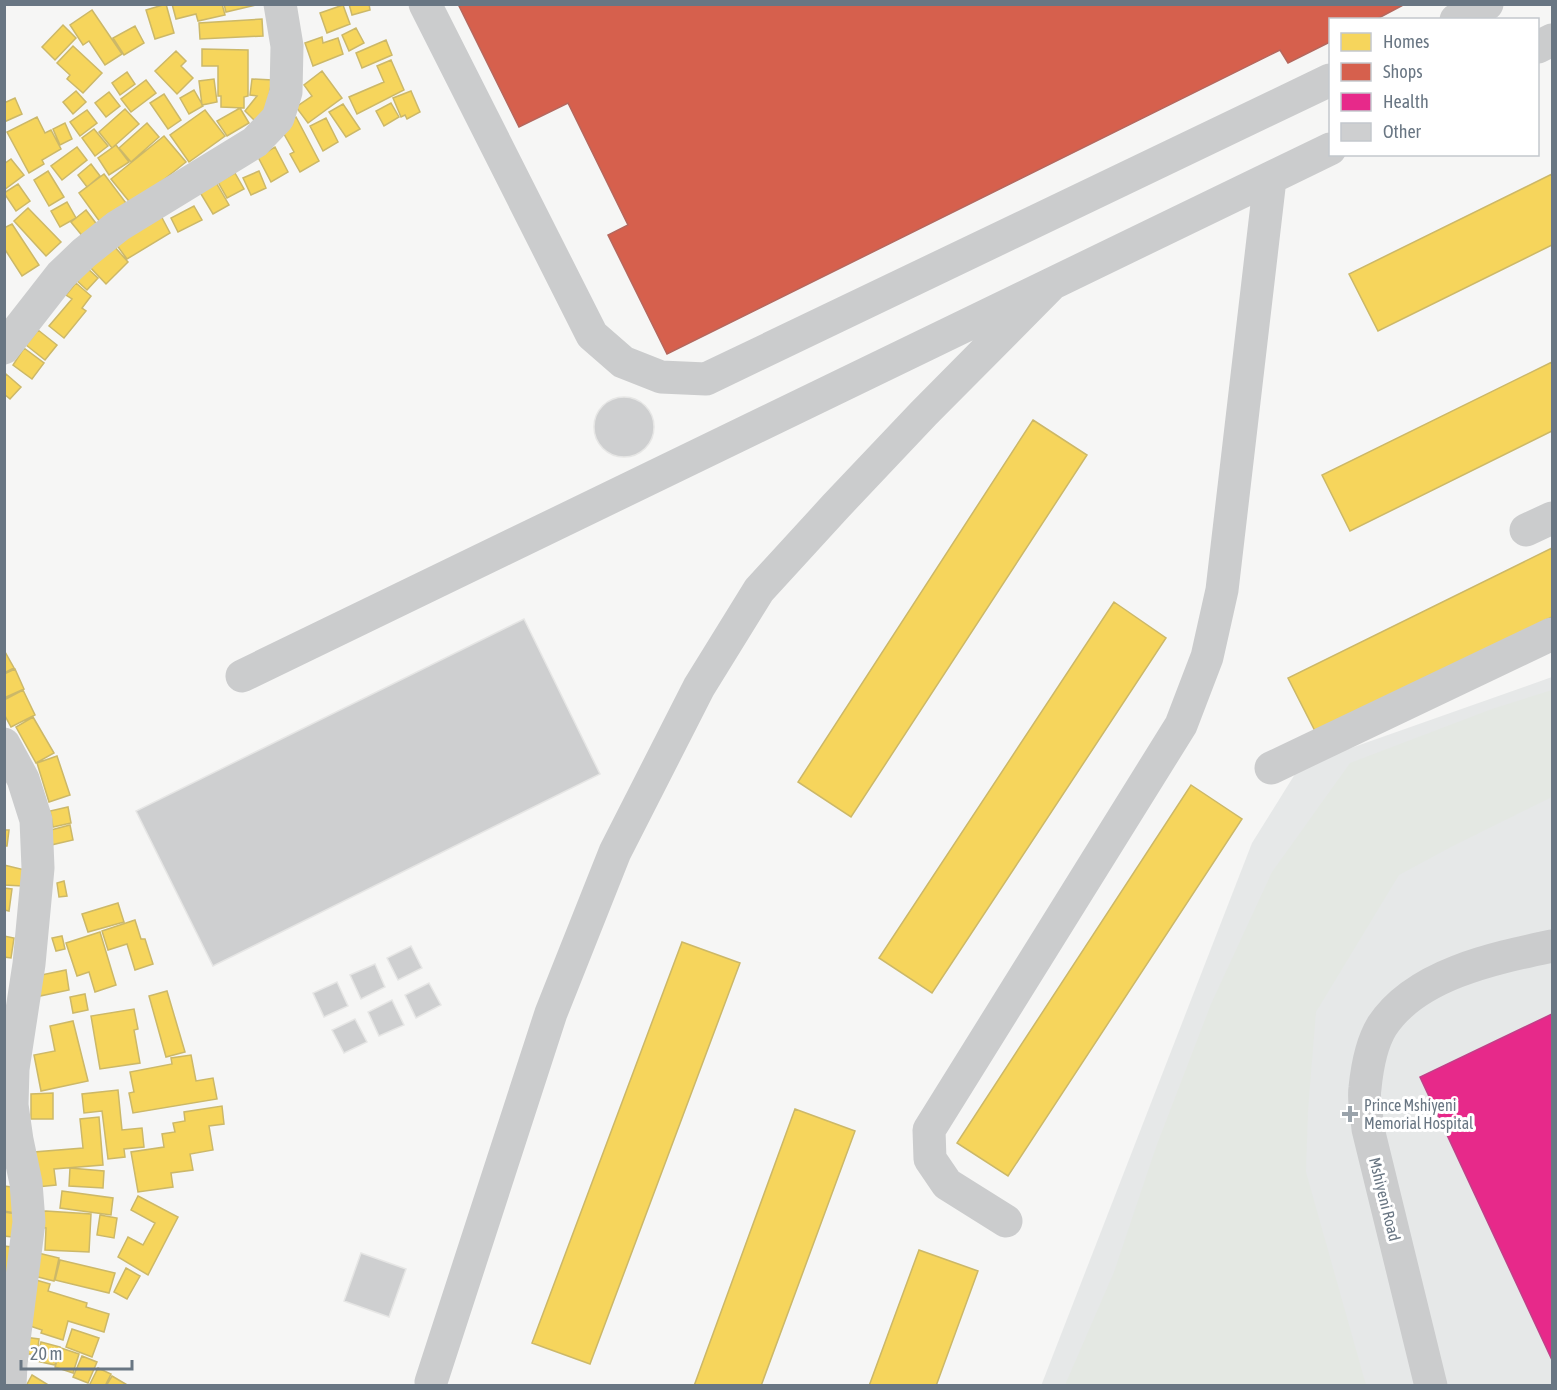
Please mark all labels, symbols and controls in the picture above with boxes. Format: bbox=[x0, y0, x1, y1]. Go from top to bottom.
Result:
legend bbox=[1329, 18, 1539, 156]
text: Homes bbox=[1383, 31, 1429, 52]
text: Shops bbox=[1383, 61, 1423, 82]
text: Health bbox=[1383, 91, 1429, 112]
text: Other bbox=[1383, 121, 1422, 142]
place label: Prince Mshiyeni Memorial Hospital bbox=[1364, 1096, 1474, 1133]
marker: Prince Mshiyeni Memorial Hospital bbox=[1341, 1105, 1359, 1123]
street label: Mshiyeni Road bbox=[1365, 1155, 1404, 1243]
scale bar bbox=[21, 1333, 132, 1371]
text: 20 m bbox=[30, 1343, 62, 1364]

